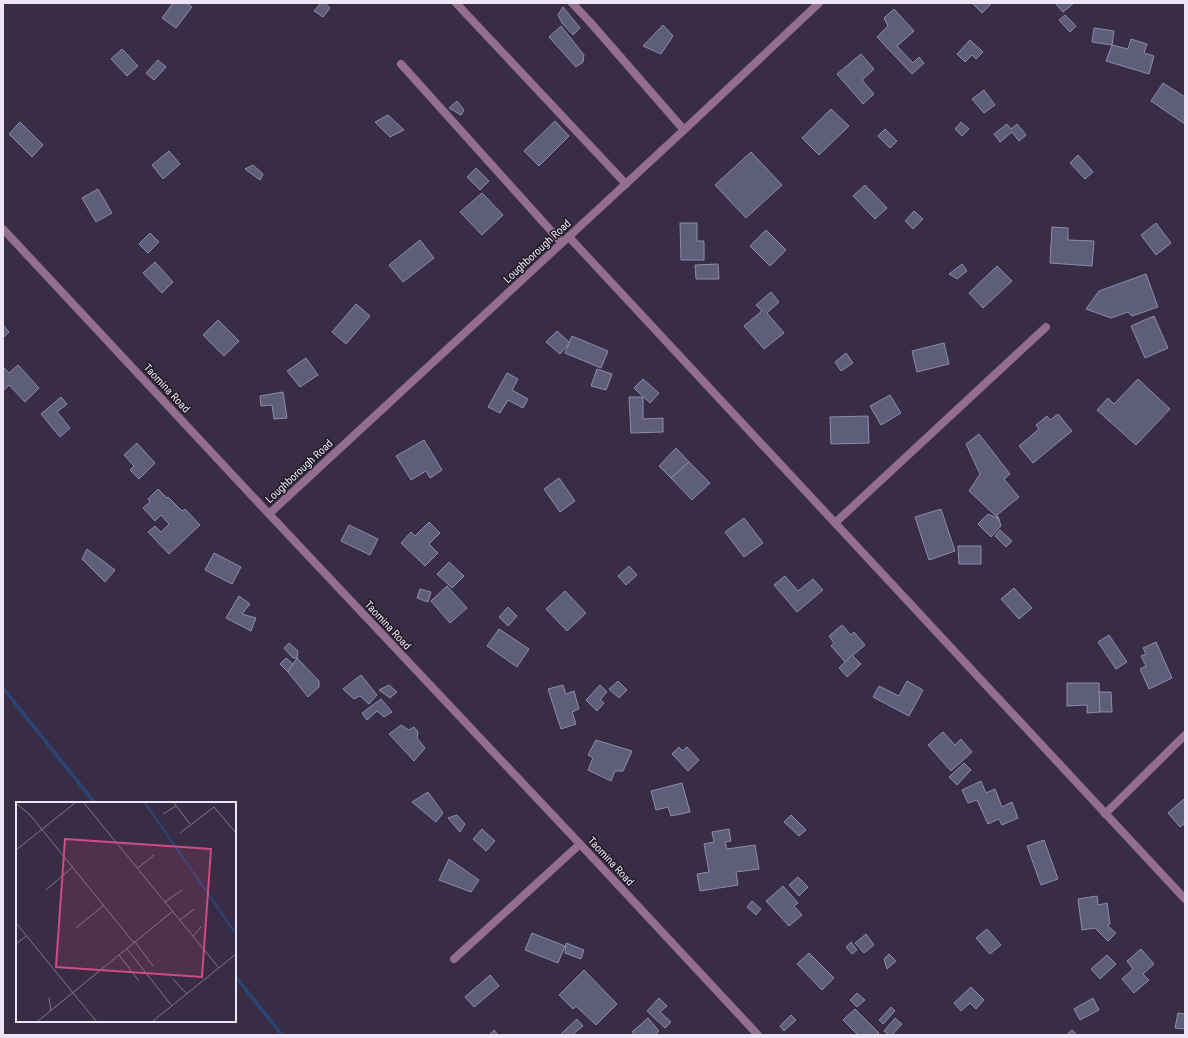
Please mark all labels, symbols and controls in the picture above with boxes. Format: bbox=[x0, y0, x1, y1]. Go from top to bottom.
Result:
street label: Loughborough Road bbox=[501, 217, 574, 286]
street label: Taomina Road bbox=[141, 361, 193, 415]
street label: Loughborough Road bbox=[263, 437, 336, 506]
street label: Taomina Road bbox=[362, 598, 414, 652]
inset map bbox=[16, 802, 236, 1022]
street label: Taomina Road bbox=[585, 834, 637, 888]

